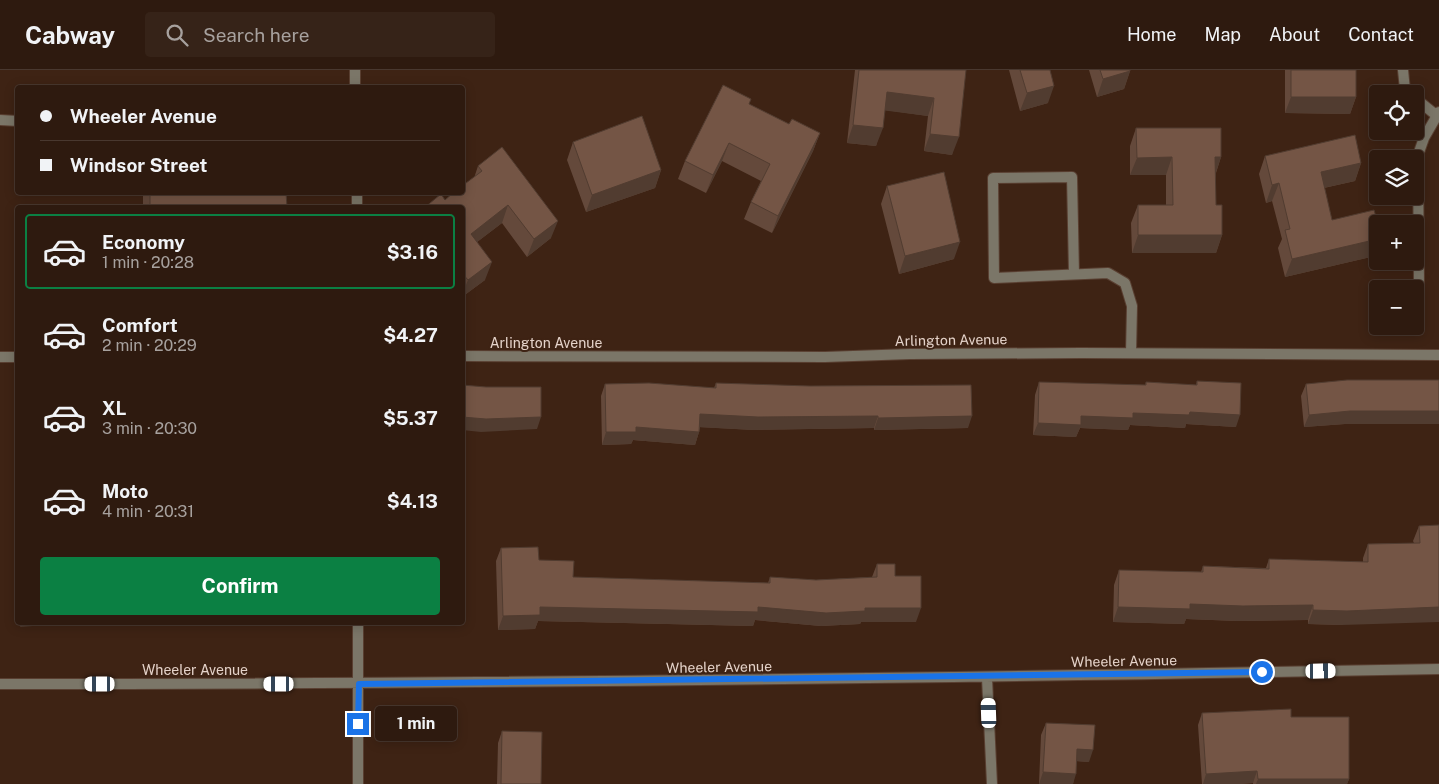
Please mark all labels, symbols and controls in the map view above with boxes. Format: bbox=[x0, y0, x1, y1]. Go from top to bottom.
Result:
search box bbox=[145, 12, 495, 57]
text: Cabway bbox=[25, 21, 115, 49]
icon: search bbox=[163, 21, 191, 49]
text: Search here bbox=[203, 24, 310, 46]
text: Home bbox=[1127, 24, 1177, 45]
text: Map bbox=[1205, 24, 1241, 45]
text: About bbox=[1269, 24, 1320, 45]
text: Contact bbox=[1348, 24, 1414, 45]
map controls bbox=[1369, 85, 1424, 335]
button: locate bbox=[1369, 85, 1424, 140]
text: Wheeler Avenue bbox=[70, 105, 217, 127]
button: layers bbox=[1369, 150, 1424, 205]
text: Windsor Street bbox=[70, 154, 208, 176]
button: + bbox=[1369, 215, 1424, 270]
icon: car bbox=[42, 229, 87, 274]
text: Economy bbox=[102, 231, 185, 253]
text: $3.16 bbox=[387, 241, 438, 263]
text: 1 min · 20:28 bbox=[102, 253, 194, 272]
button: − bbox=[1369, 280, 1424, 335]
icon: car bbox=[42, 312, 87, 357]
text: Comfort bbox=[102, 314, 178, 336]
text: $4.27 bbox=[383, 324, 438, 346]
street label: Arlington Avenue bbox=[895, 331, 1008, 349]
street label: Arlington Avenue bbox=[490, 335, 602, 351]
text: 2 min · 20:29 bbox=[102, 336, 197, 355]
icon: car bbox=[42, 395, 87, 440]
text: XL bbox=[102, 397, 127, 419]
text: $5.37 bbox=[383, 407, 438, 429]
text: 3 min · 20:30 bbox=[102, 419, 197, 438]
icon: car bbox=[42, 478, 87, 523]
text: Moto bbox=[102, 480, 148, 502]
text: $4.13 bbox=[387, 490, 438, 512]
text: 4 min · 20:31 bbox=[102, 502, 194, 521]
button: Confirm bbox=[40, 557, 440, 615]
street label: Wheeler Avenue bbox=[1071, 652, 1177, 670]
street label: Wheeler Avenue bbox=[666, 658, 772, 676]
route start bbox=[1251, 661, 1273, 683]
street label: Wheeler Avenue bbox=[142, 662, 248, 678]
car bbox=[1305, 663, 1336, 679]
car bbox=[85, 677, 115, 692]
car bbox=[264, 677, 294, 692]
car bbox=[980, 698, 997, 728]
callout: 1 min bbox=[376, 706, 458, 742]
route end bbox=[347, 713, 369, 735]
text: 1 min bbox=[397, 714, 435, 733]

